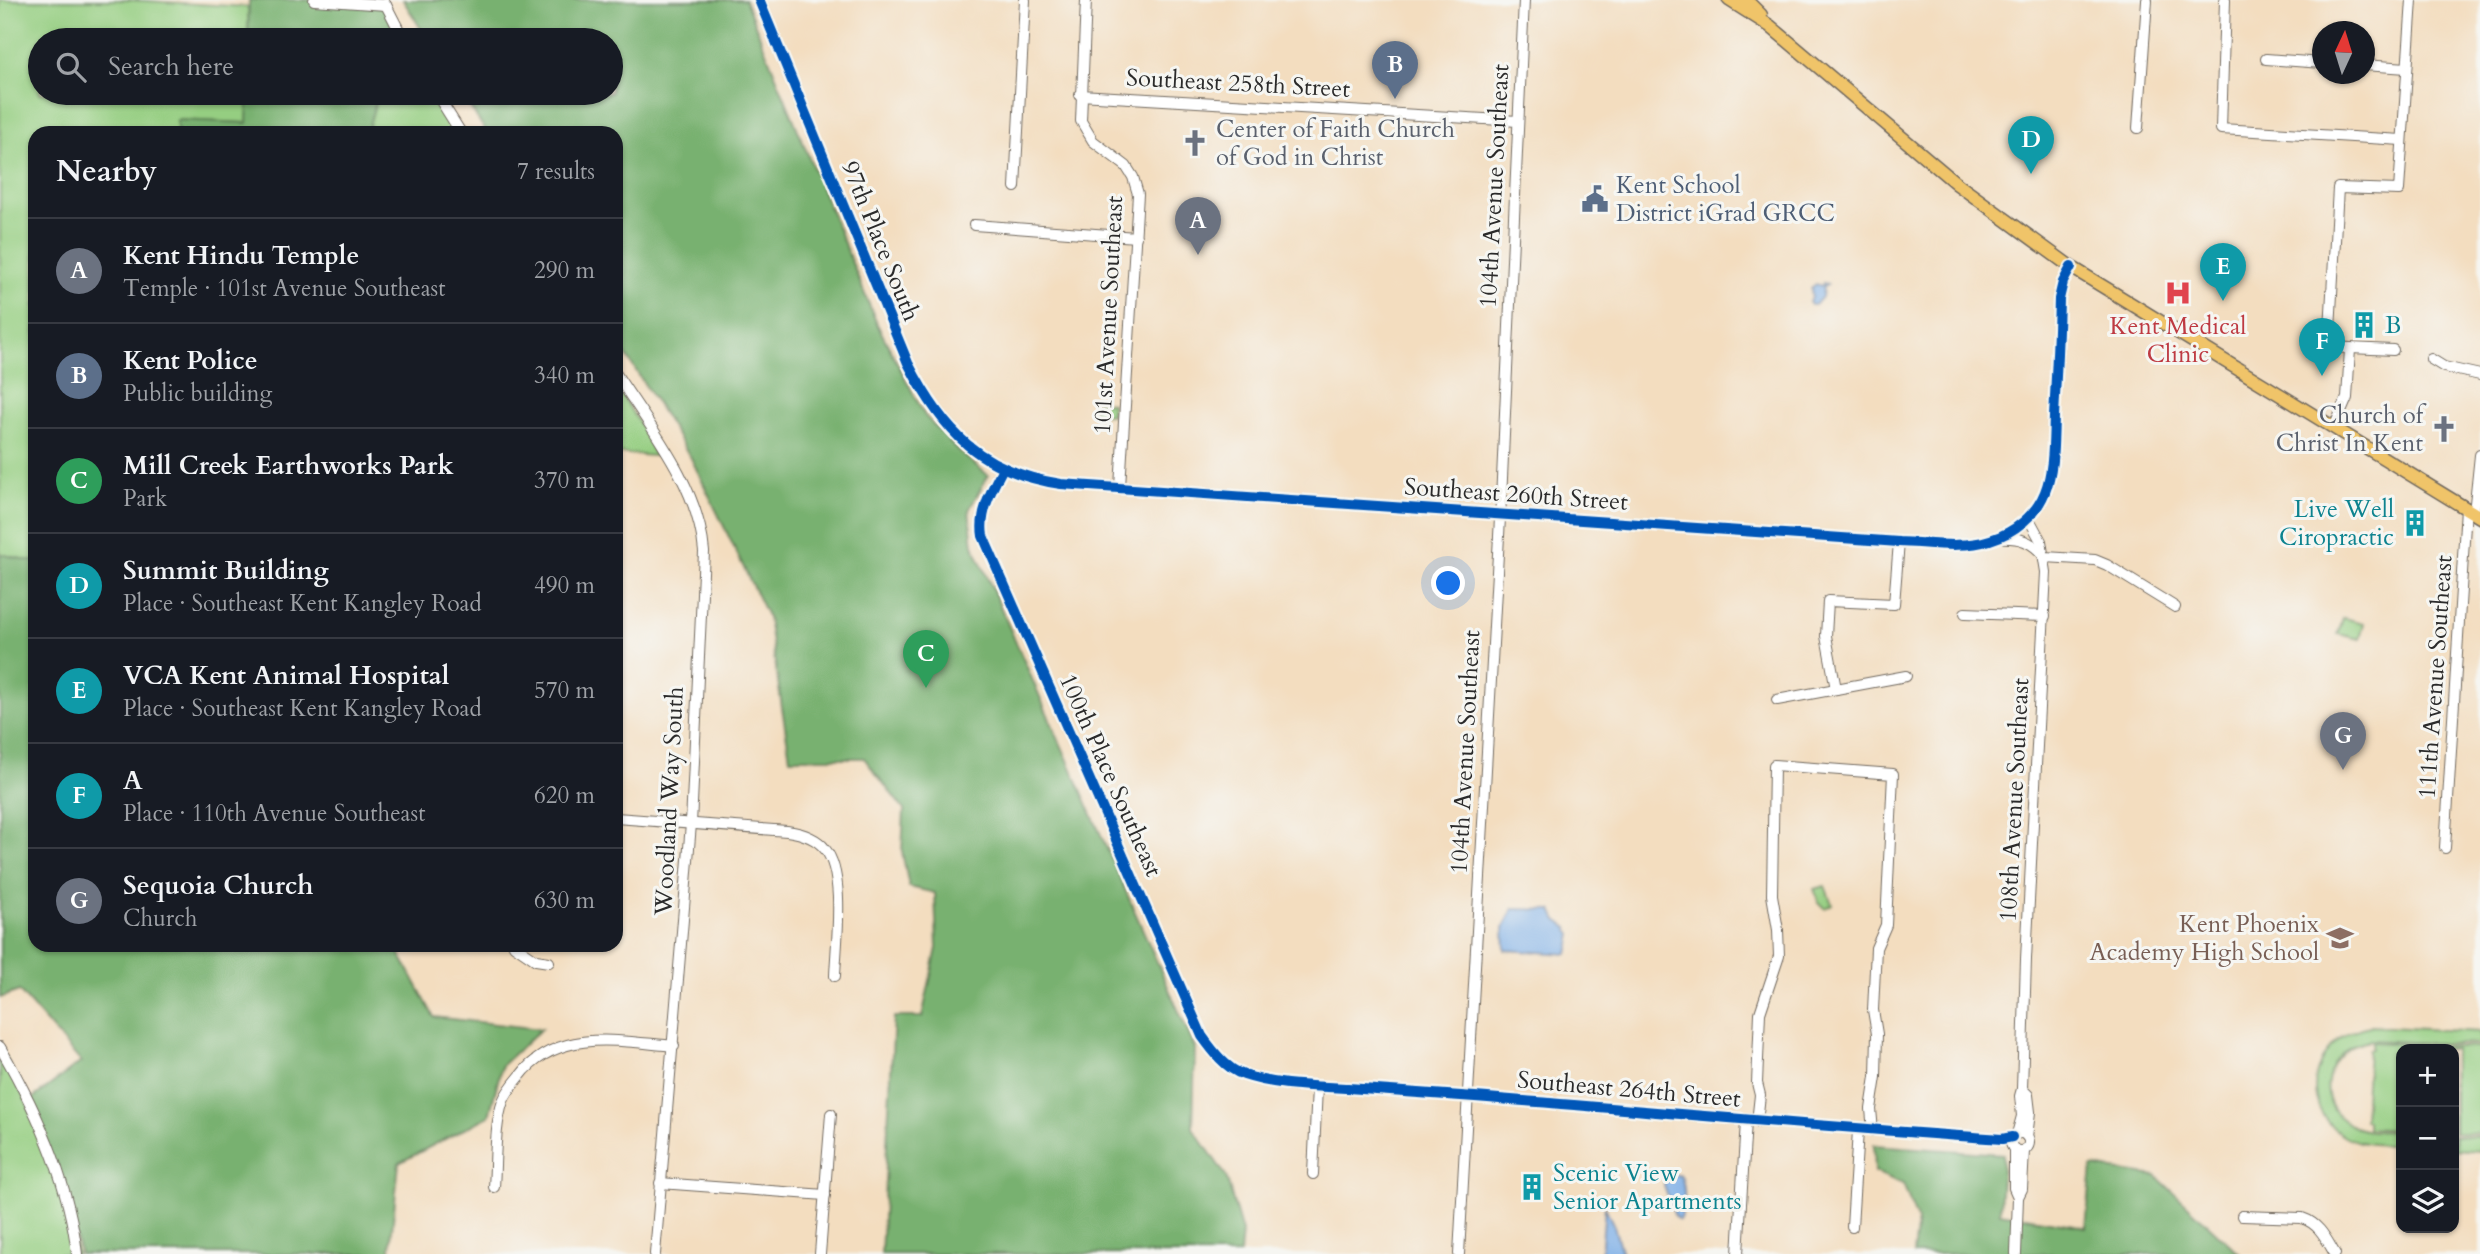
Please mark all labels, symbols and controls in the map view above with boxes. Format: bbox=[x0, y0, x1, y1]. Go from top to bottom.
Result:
north arrow bbox=[2312, 21, 2375, 84]
search box bbox=[28, 28, 623, 105]
pin: B bbox=[1372, 41, 1418, 99]
icon: search bbox=[52, 48, 90, 86]
text: Search here bbox=[108, 49, 234, 84]
street label: Southeast 258th Street bbox=[1125, 61, 1351, 106]
street label: 104th Avenue Southeast bbox=[1472, 63, 1517, 309]
place label: Center of Faith Church of God in Christ bbox=[1216, 113, 1455, 174]
pin: D bbox=[2008, 116, 2054, 174]
church icon: Center of Faith Church of God in Christ bbox=[1180, 128, 1210, 158]
text: Nearby bbox=[56, 151, 157, 192]
text: 7 results bbox=[517, 156, 595, 187]
street label: 97th Place South bbox=[833, 156, 928, 326]
place label: Kent School District iGrad GRCC bbox=[1616, 169, 1835, 230]
public building icon: Kent School District iGrad GRCC bbox=[1580, 184, 1610, 214]
street label: 101st Avenue Southeast bbox=[1086, 194, 1131, 435]
pin: A bbox=[1175, 197, 1221, 255]
text: Kent Hindu Temple bbox=[123, 238, 359, 273]
pin: E bbox=[2200, 243, 2246, 301]
text: A bbox=[70, 255, 88, 286]
text: 290 m bbox=[534, 255, 595, 286]
text: Temple · 101st Avenue Southeast bbox=[123, 273, 446, 304]
hospital icon: Kent Medical Clinic bbox=[2163, 278, 2193, 308]
place label: B bbox=[2385, 309, 2401, 342]
place label: Kent Medical Clinic bbox=[2110, 310, 2246, 371]
building icon: B bbox=[2349, 310, 2379, 340]
pin: F bbox=[2299, 318, 2345, 376]
text: Kent Police bbox=[123, 343, 258, 378]
text: B bbox=[71, 360, 87, 391]
text: 340 m bbox=[534, 360, 595, 391]
text: Public building bbox=[123, 378, 273, 409]
place label: Church of Christ In Kent bbox=[2276, 399, 2427, 460]
church icon: Church of Christ In Kent bbox=[2429, 414, 2459, 444]
text: Mill Creek Earthworks Park bbox=[123, 448, 454, 483]
text: C bbox=[70, 465, 88, 496]
text: 370 m bbox=[534, 465, 595, 496]
street label: Southeast 260th Street bbox=[1403, 470, 1629, 519]
text: Park bbox=[123, 483, 167, 514]
place label: Live Well Ciropractic bbox=[2279, 493, 2394, 554]
building icon: Live Well Ciropractic bbox=[2400, 508, 2430, 538]
text: Summit Building bbox=[123, 553, 329, 588]
street label: 111th Avenue Southeast bbox=[2411, 554, 2461, 800]
your location bbox=[1431, 566, 1465, 600]
text: D bbox=[69, 570, 89, 601]
text: 490 m bbox=[534, 570, 595, 601]
text: Place · Southeast Kent Kangley Road bbox=[123, 588, 482, 619]
street label: 104th Avenue Southeast bbox=[1443, 629, 1488, 875]
pin: C bbox=[903, 630, 949, 688]
text: VCA Kent Animal Hospital bbox=[123, 658, 449, 693]
street label: 100th Place Southeast bbox=[1051, 669, 1170, 882]
text: E bbox=[72, 675, 86, 706]
text: 570 m bbox=[534, 675, 595, 706]
street label: 108th Avenue Southeast bbox=[1992, 677, 2037, 923]
street label: Woodland Way South bbox=[647, 686, 692, 917]
text: Place · Southeast Kent Kangley Road bbox=[123, 693, 482, 724]
pin: G bbox=[2320, 712, 2366, 770]
text: A bbox=[123, 763, 143, 798]
text: F bbox=[72, 780, 86, 811]
text: 620 m bbox=[534, 780, 595, 811]
text: Place · 110th Avenue Southeast bbox=[123, 798, 426, 829]
text: Sequoia Church bbox=[123, 868, 314, 903]
text: G bbox=[70, 885, 88, 916]
text: 630 m bbox=[534, 885, 595, 916]
text: Church bbox=[123, 903, 197, 934]
place label: Kent Phoenix Academy High School bbox=[2089, 908, 2319, 969]
school or university icon: Kent Phoenix Academy High School bbox=[2325, 923, 2355, 953]
map controls bbox=[2396, 1044, 2459, 1233]
button: + bbox=[2396, 1044, 2459, 1107]
street label: Southeast 264th Street bbox=[1516, 1063, 1742, 1116]
button: − bbox=[2396, 1107, 2459, 1170]
place label: Scenic View Senior Apartments bbox=[1553, 1157, 1741, 1218]
button: layers bbox=[2396, 1170, 2459, 1233]
building icon: Scenic View Senior Apartments bbox=[1517, 1172, 1547, 1202]

